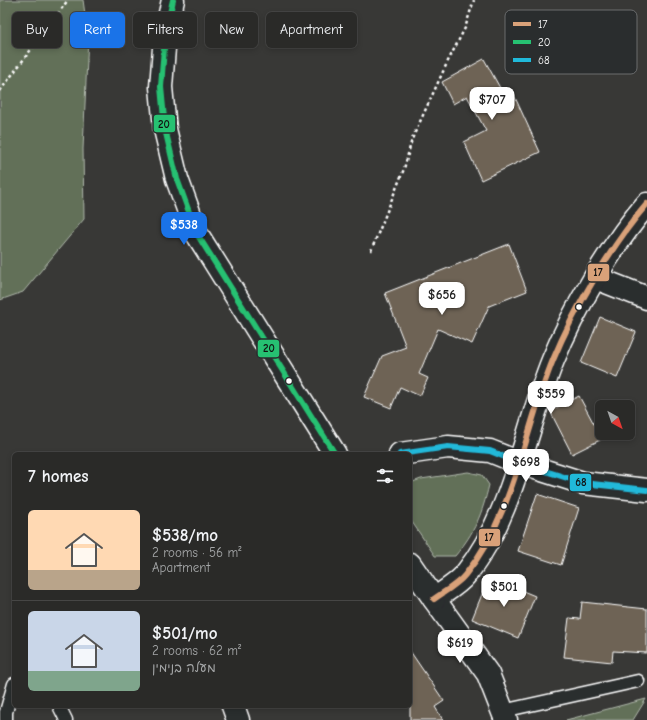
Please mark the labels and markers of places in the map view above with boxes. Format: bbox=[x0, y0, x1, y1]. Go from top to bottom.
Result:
pin: $707 bbox=[468, 87, 516, 121]
pin: $538 bbox=[160, 212, 208, 246]
pin: $656 bbox=[418, 282, 466, 316]
unlabelled marker bbox=[574, 302, 584, 312]
unlabelled marker bbox=[284, 376, 294, 386]
pin: $559 bbox=[527, 381, 575, 415]
pin: $698 bbox=[502, 449, 550, 483]
unlabelled marker bbox=[499, 501, 509, 511]
pin: $501 bbox=[480, 574, 528, 608]
pin: $619 bbox=[436, 630, 484, 664]

